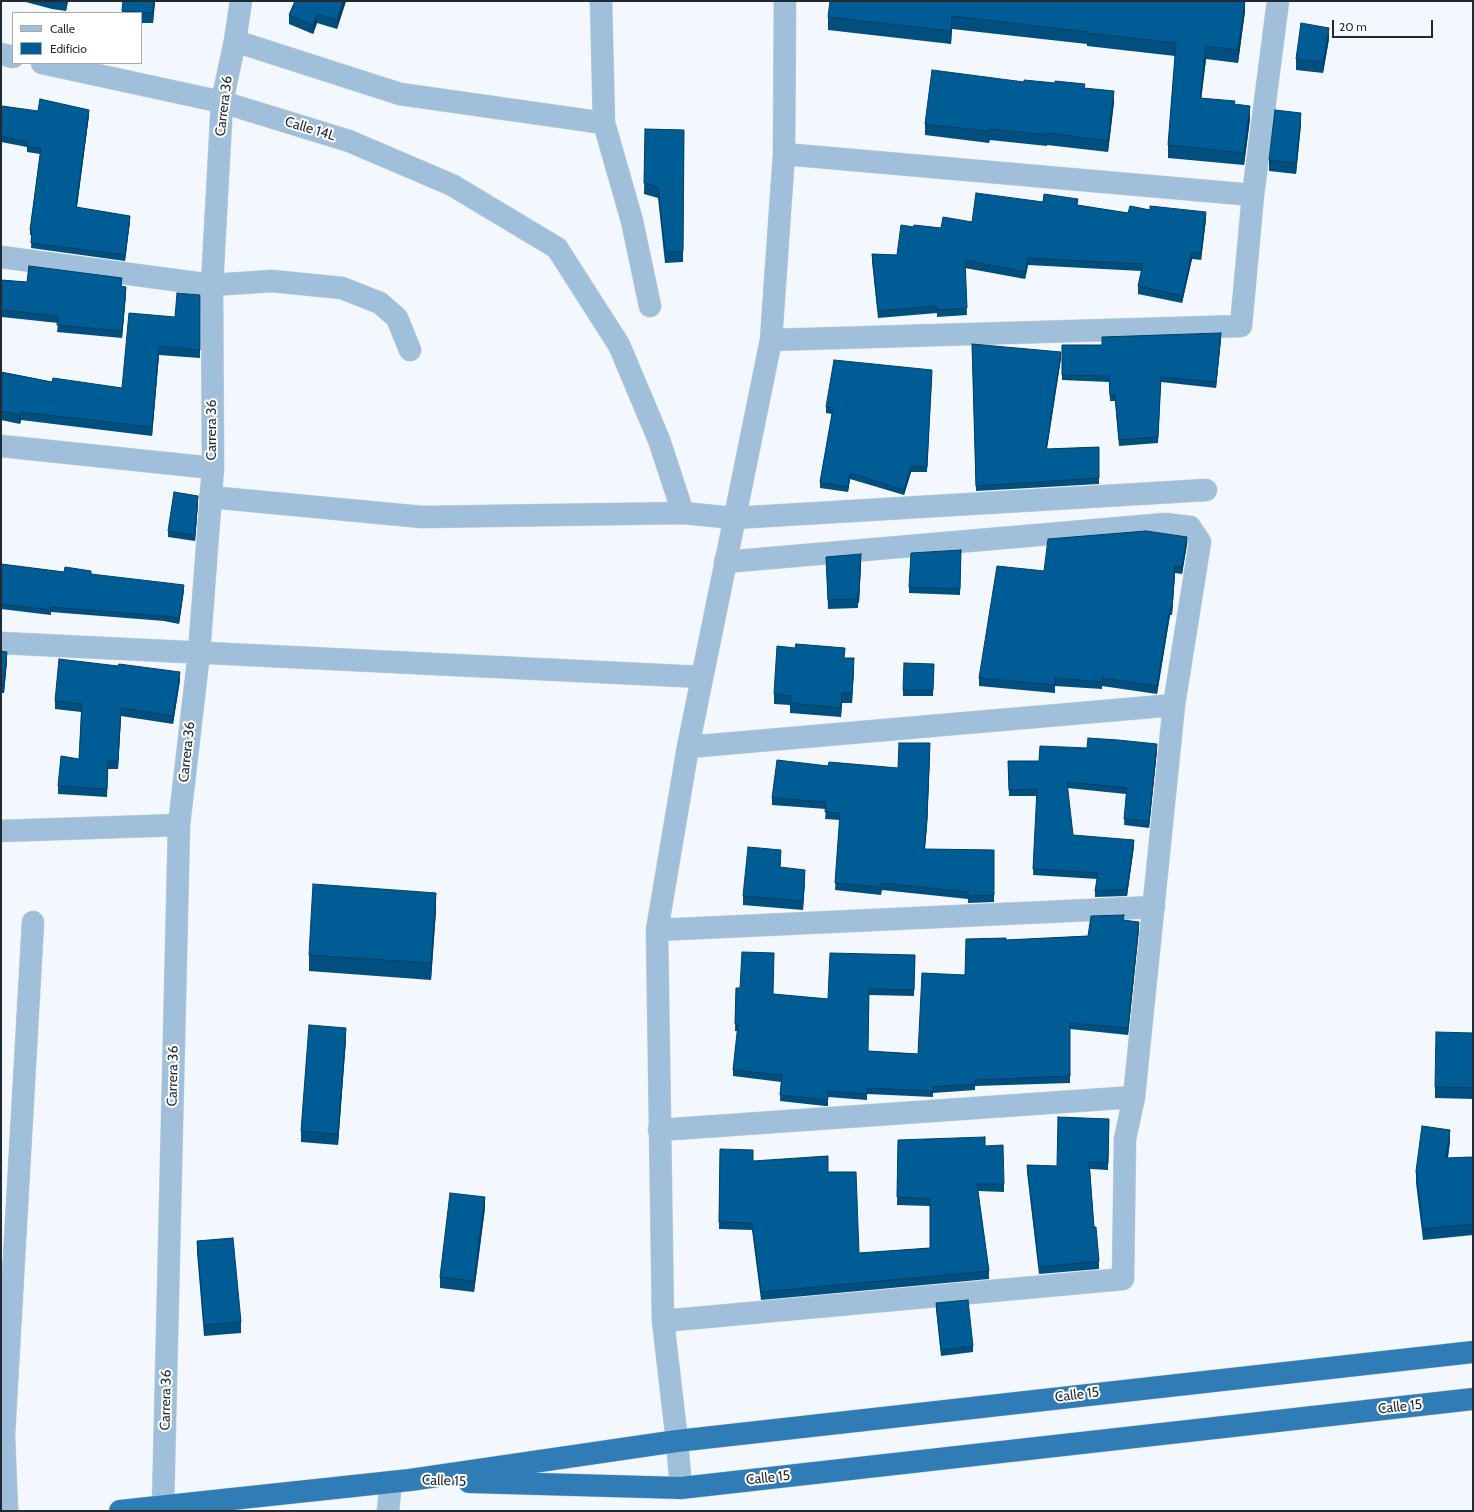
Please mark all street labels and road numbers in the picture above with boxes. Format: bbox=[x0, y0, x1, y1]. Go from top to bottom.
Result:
street label: Carrera 36 bbox=[212, 75, 236, 137]
street label: Calle 14L bbox=[283, 113, 337, 145]
street label: Carrera 36 bbox=[204, 400, 220, 460]
street label: Carrera 36 bbox=[175, 721, 199, 783]
street label: Carrera 36 bbox=[164, 1045, 182, 1107]
street label: Carrera 36 bbox=[157, 1369, 175, 1431]
street label: Calle 15 bbox=[1054, 1384, 1100, 1406]
street label: Calle 15 bbox=[1377, 1396, 1423, 1418]
street label: Calle 15 bbox=[745, 1467, 791, 1489]
street label: Calle 15 bbox=[422, 1472, 466, 1490]

